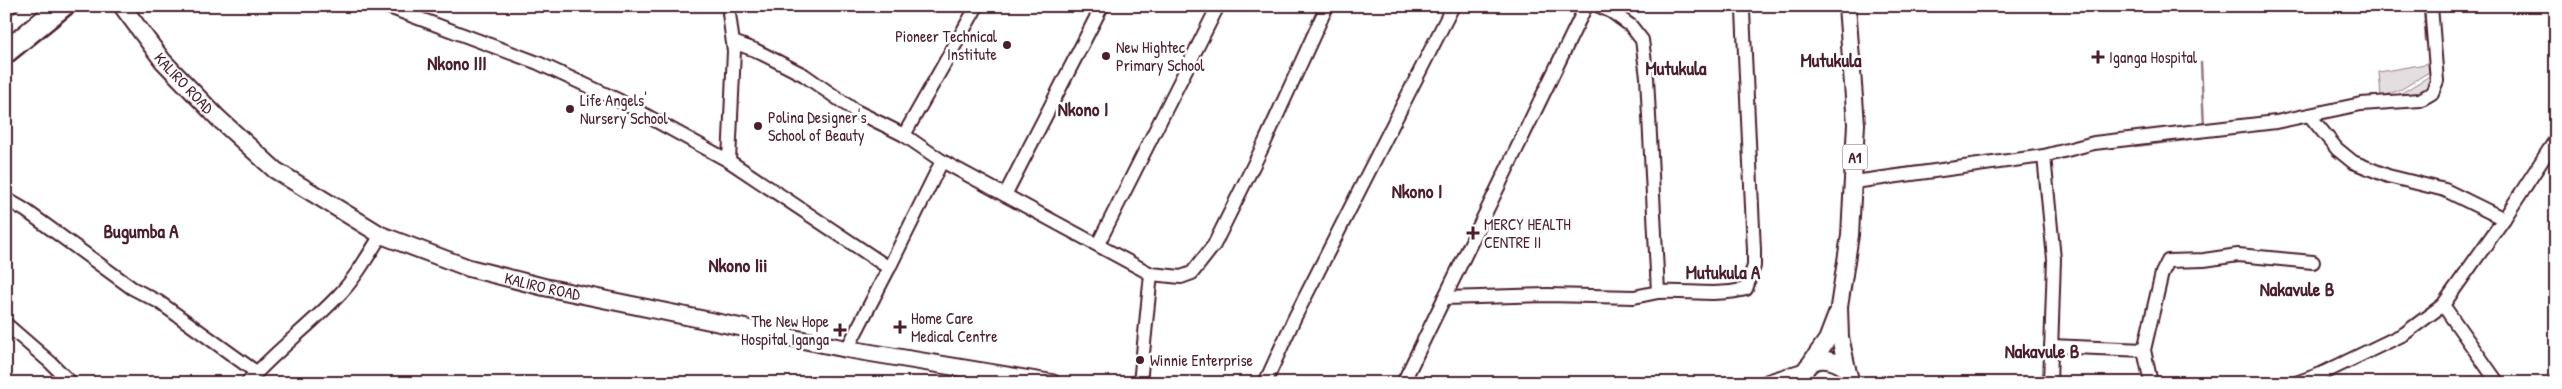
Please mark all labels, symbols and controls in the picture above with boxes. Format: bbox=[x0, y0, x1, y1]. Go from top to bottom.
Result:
place label: Pioneer Technical Institute bbox=[895, 25, 998, 65]
place label: New Hightec Primary School bbox=[1116, 36, 1205, 76]
marker: Pioneer Technical Institute bbox=[1001, 39, 1013, 51]
place label: Iganga Hospital bbox=[2109, 46, 2198, 68]
district label: Mutukula bbox=[1800, 47, 1862, 73]
street label: KALIRO ROAD bbox=[149, 48, 219, 119]
district label: Nkono III bbox=[427, 50, 487, 76]
marker: New Hightec Primary School bbox=[1100, 50, 1112, 62]
marker: Iganga Hospital bbox=[2091, 50, 2105, 64]
district label: Mutukula bbox=[1645, 55, 1707, 81]
place label: Life Angels' Nursery School bbox=[580, 89, 668, 129]
district label: Nkono I bbox=[1058, 96, 1108, 122]
marker: Life Angels' Nursery School bbox=[564, 103, 576, 115]
place label: Polina Designer's School of Beauty bbox=[768, 106, 867, 146]
marker: Polina Designer's School of Beauty bbox=[752, 120, 764, 132]
road number: A1 bbox=[1842, 144, 1868, 170]
district label: Nkono I bbox=[1392, 178, 1442, 204]
place label: MERCY HEALTH CENTRE II bbox=[1484, 213, 1571, 253]
district label: Bugumba A bbox=[103, 218, 179, 245]
marker: MERCY HEALTH CENTRE II bbox=[1466, 226, 1480, 240]
district label: Nkono Iii bbox=[708, 252, 768, 278]
district label: Mutukula A bbox=[1686, 259, 1761, 285]
street label: KALIRO ROAD bbox=[502, 266, 583, 305]
district label: Nakavule B bbox=[2260, 276, 2335, 302]
place label: Home Care Medical Centre bbox=[911, 307, 998, 347]
place label: The New Hope Hospital Iganga bbox=[741, 310, 830, 350]
marker: Home Care Medical Centre bbox=[893, 320, 907, 334]
marker: The New Hope Hospital Iganga bbox=[833, 323, 847, 337]
district label: Nakavule B bbox=[2005, 338, 2080, 364]
place label: Winnie Enterprise bbox=[1150, 349, 1254, 371]
marker: Winnie Enterprise bbox=[1134, 354, 1146, 366]

